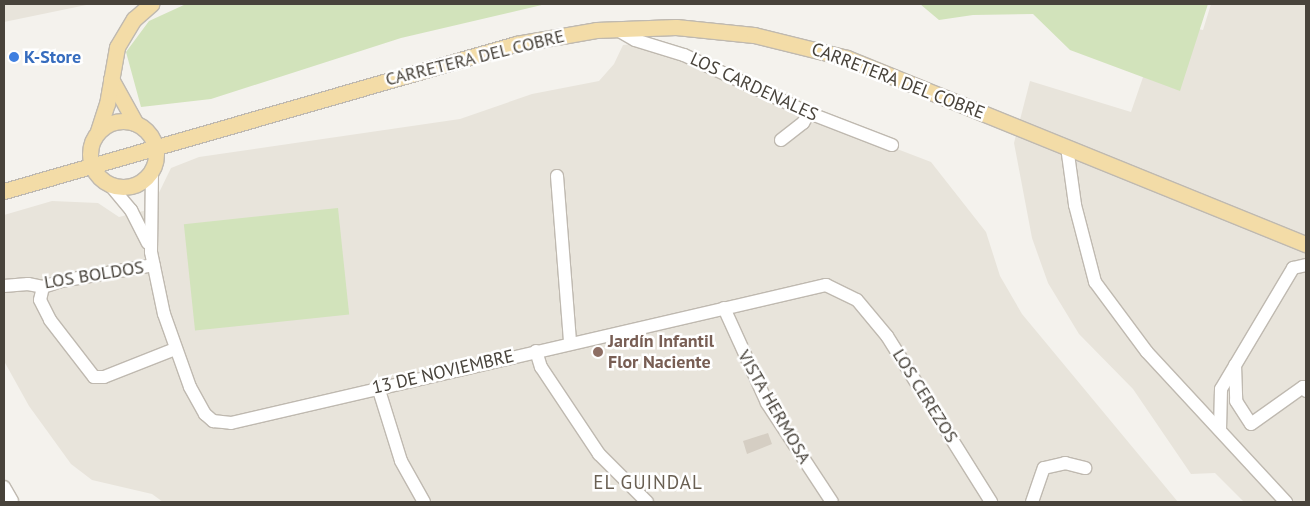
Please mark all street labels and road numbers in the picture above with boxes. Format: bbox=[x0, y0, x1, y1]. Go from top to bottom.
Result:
street label: CARRETERA DEL COBRE bbox=[383, 25, 567, 91]
street label: CARRETERA DEL COBRE bbox=[808, 38, 988, 124]
street label: LOS CARDENALES bbox=[687, 48, 821, 126]
street label: LOS BOLDOS bbox=[43, 256, 145, 294]
street label: 13 DE NOVIEMBRE bbox=[370, 345, 516, 399]
street label: LOS CEREZOS bbox=[888, 345, 962, 447]
street label: VISTA HERMOSA bbox=[733, 346, 815, 468]

